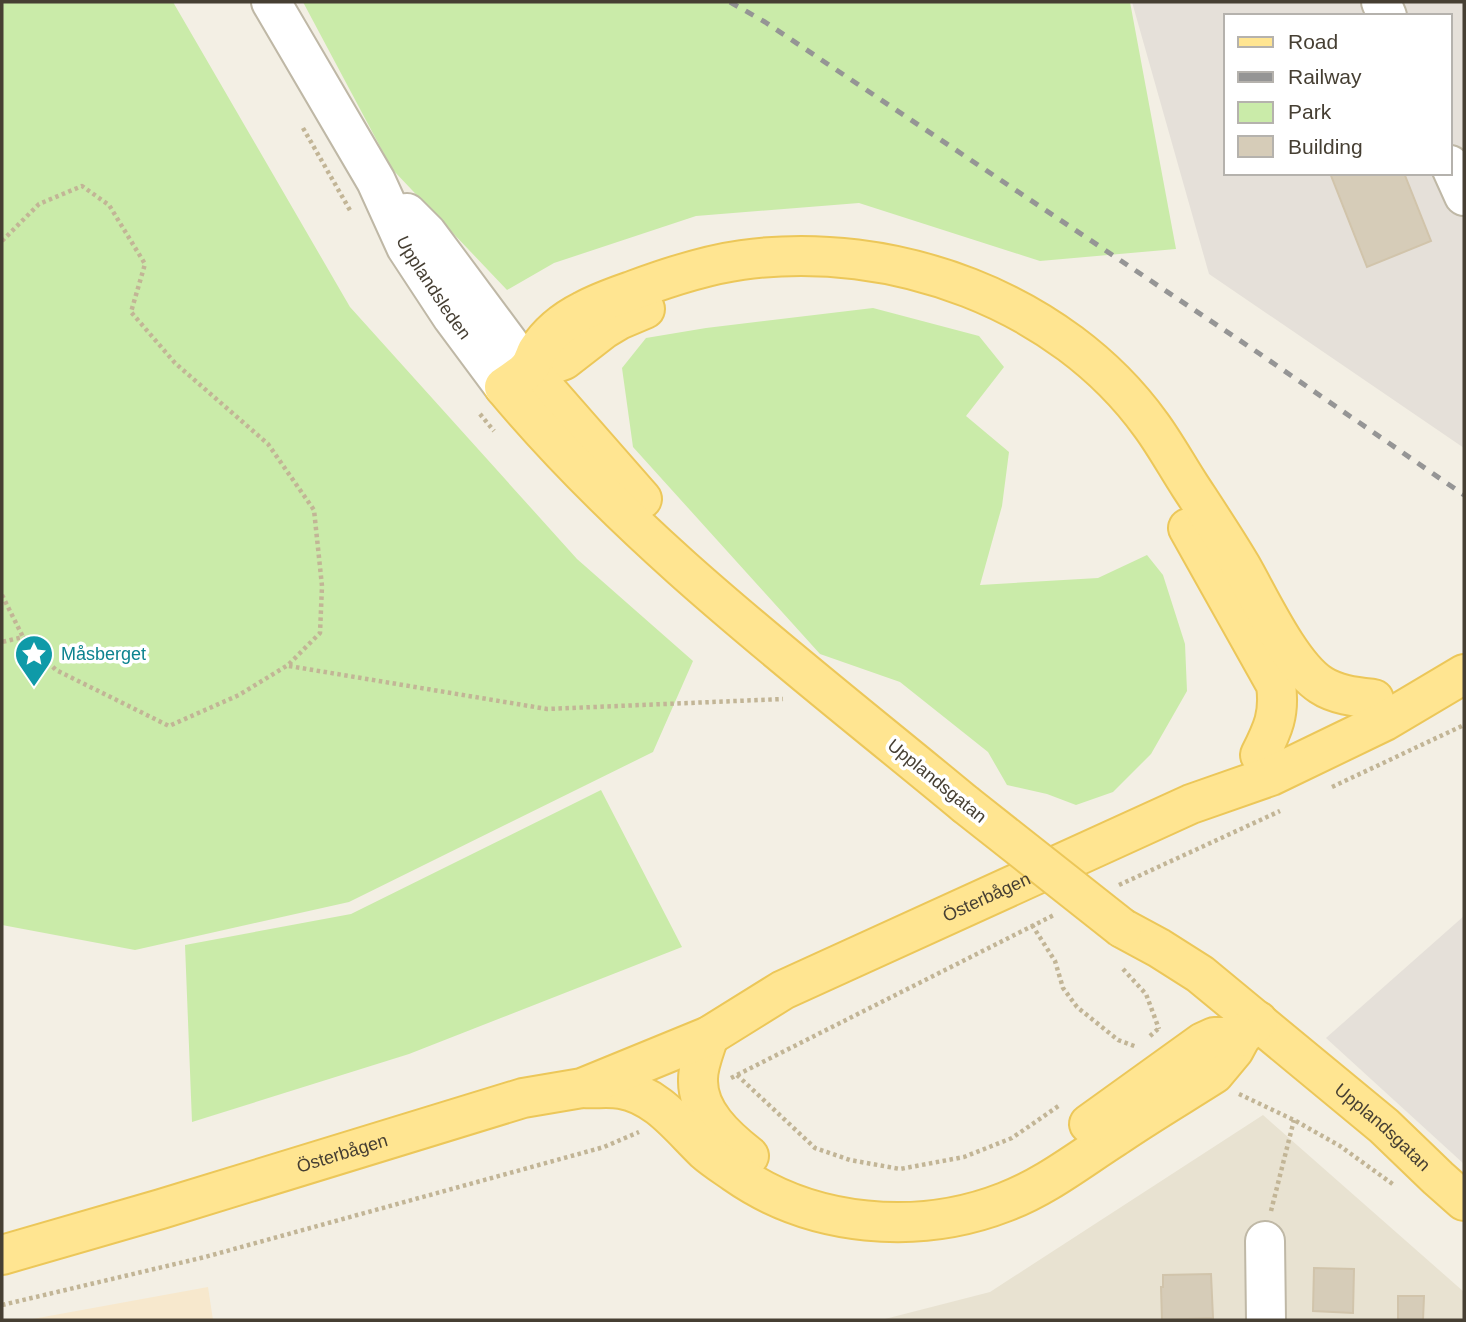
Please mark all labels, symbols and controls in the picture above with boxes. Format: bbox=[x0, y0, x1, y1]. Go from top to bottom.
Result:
legend bbox=[1224, 14, 1452, 175]
text: Road bbox=[1288, 30, 1338, 53]
text: Railway bbox=[1288, 65, 1362, 88]
text: Park bbox=[1288, 100, 1332, 123]
text: Building bbox=[1288, 135, 1363, 158]
street label: Upplandsleden bbox=[392, 233, 475, 343]
place icon: Måsberget bbox=[13, 633, 55, 688]
place label: Måsberget bbox=[61, 644, 146, 664]
street label: Upplandsgatan bbox=[884, 735, 990, 827]
street label: Österbågen bbox=[940, 869, 1033, 926]
street label: Upplandsgatan bbox=[1331, 1080, 1434, 1175]
street label: Österbågen bbox=[294, 1130, 390, 1177]

